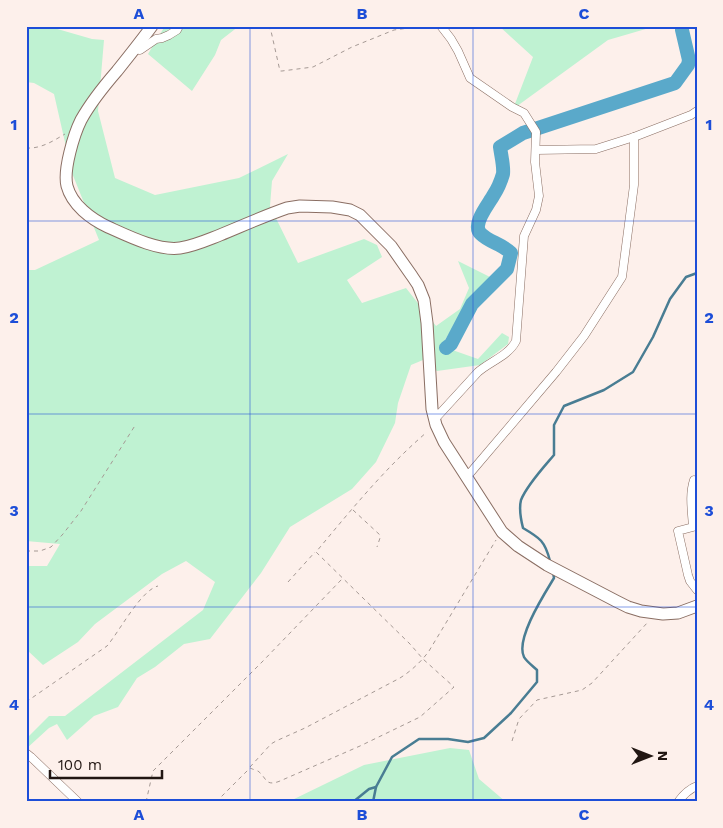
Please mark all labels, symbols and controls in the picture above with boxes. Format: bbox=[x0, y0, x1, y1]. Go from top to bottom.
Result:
text: A bbox=[134, 4, 145, 23]
text: B bbox=[357, 4, 368, 23]
text: C bbox=[579, 4, 590, 23]
text: 1 bbox=[11, 115, 17, 134]
text: 1 bbox=[706, 115, 712, 134]
text: 2 bbox=[9, 308, 19, 327]
text: 2 bbox=[704, 308, 714, 327]
text: 3 bbox=[9, 501, 19, 520]
text: 3 bbox=[704, 501, 714, 520]
text: 4 bbox=[9, 695, 19, 714]
text: 4 bbox=[704, 695, 714, 714]
north arrow bbox=[626, 730, 676, 780]
scale bar bbox=[50, 748, 162, 780]
text: N bbox=[655, 751, 671, 761]
text: 100 m bbox=[58, 756, 102, 774]
text: A bbox=[134, 805, 145, 824]
text: B bbox=[357, 805, 368, 824]
text: C bbox=[579, 805, 590, 824]

